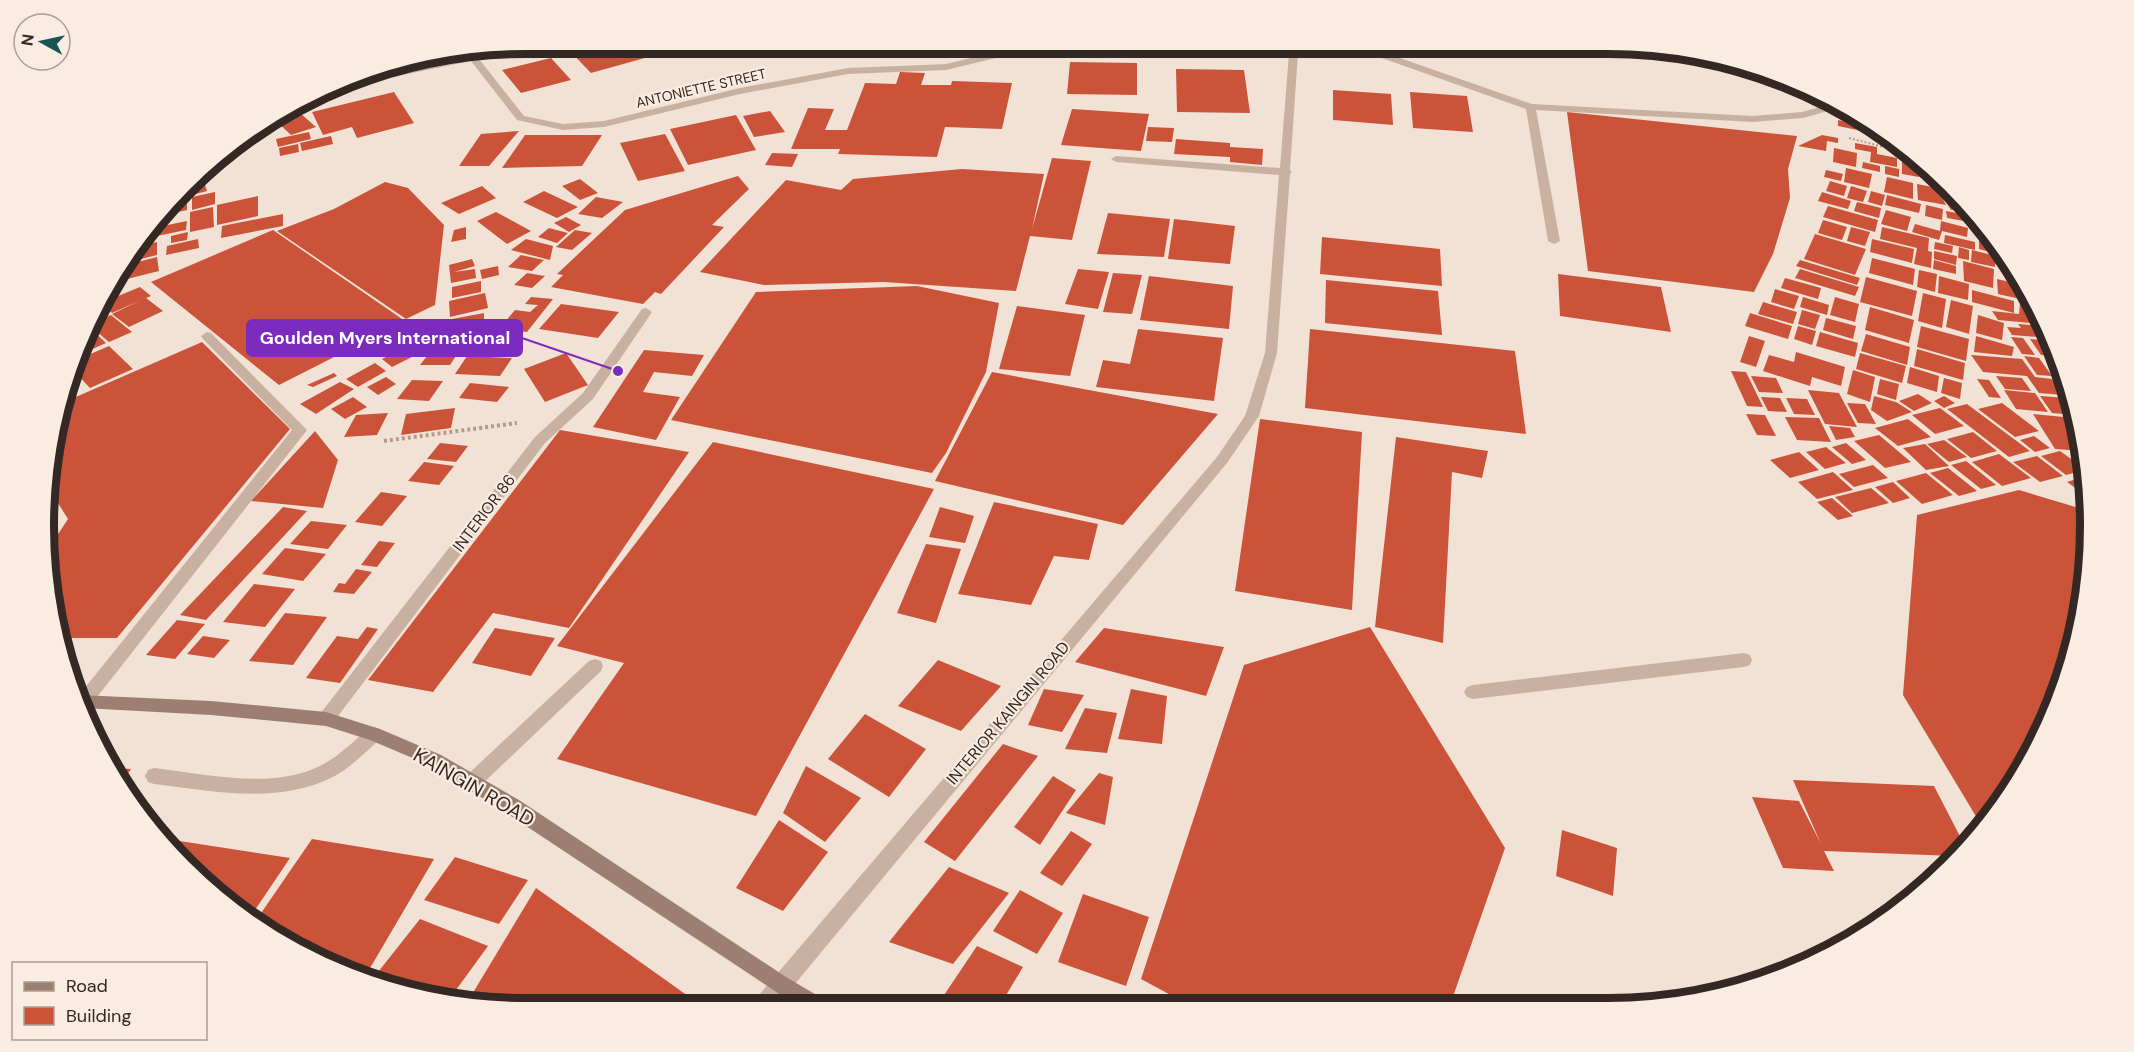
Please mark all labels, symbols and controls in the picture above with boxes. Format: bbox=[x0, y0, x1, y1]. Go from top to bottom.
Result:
north arrow bbox=[12, 12, 72, 72]
text: N bbox=[16, 33, 39, 47]
street label: ANTONIETTE STREET bbox=[634, 64, 768, 112]
callout: Goulden Myers International bbox=[247, 320, 522, 356]
text: Goulden Myers International bbox=[260, 326, 510, 350]
street label: INTERIOR 86 bbox=[448, 470, 520, 556]
street label: INTERIOR KAINGIN ROAD bbox=[942, 637, 1074, 789]
street label: KAINGIN ROAD bbox=[409, 742, 539, 832]
legend bbox=[12, 962, 207, 1040]
text: Road bbox=[66, 974, 108, 998]
text: Building bbox=[66, 1004, 131, 1028]

